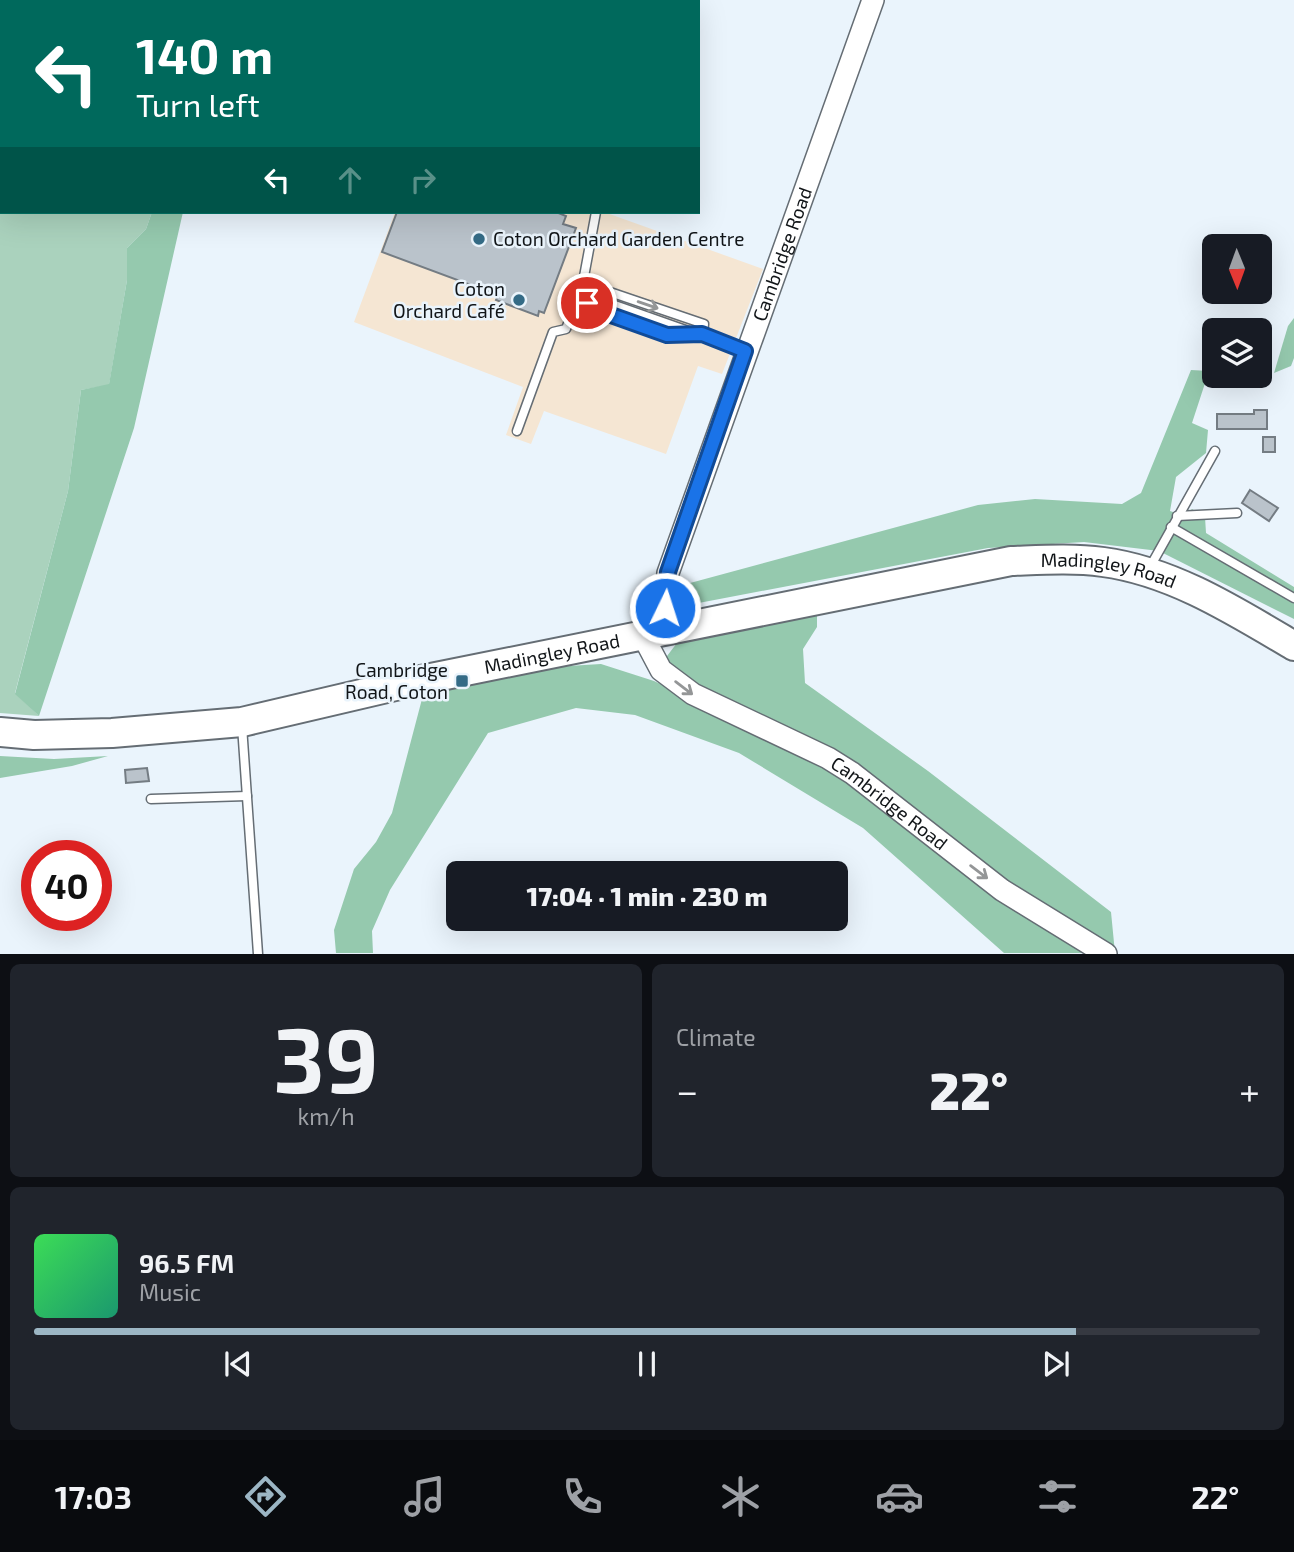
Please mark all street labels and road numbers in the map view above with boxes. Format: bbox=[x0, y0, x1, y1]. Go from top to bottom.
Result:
street label: Cambridge Road bbox=[747, 184, 816, 324]
street label: Madingley Road bbox=[1040, 548, 1180, 592]
street label: Madingley Road bbox=[482, 628, 622, 678]
street label: Cambridge Road bbox=[827, 751, 953, 854]

